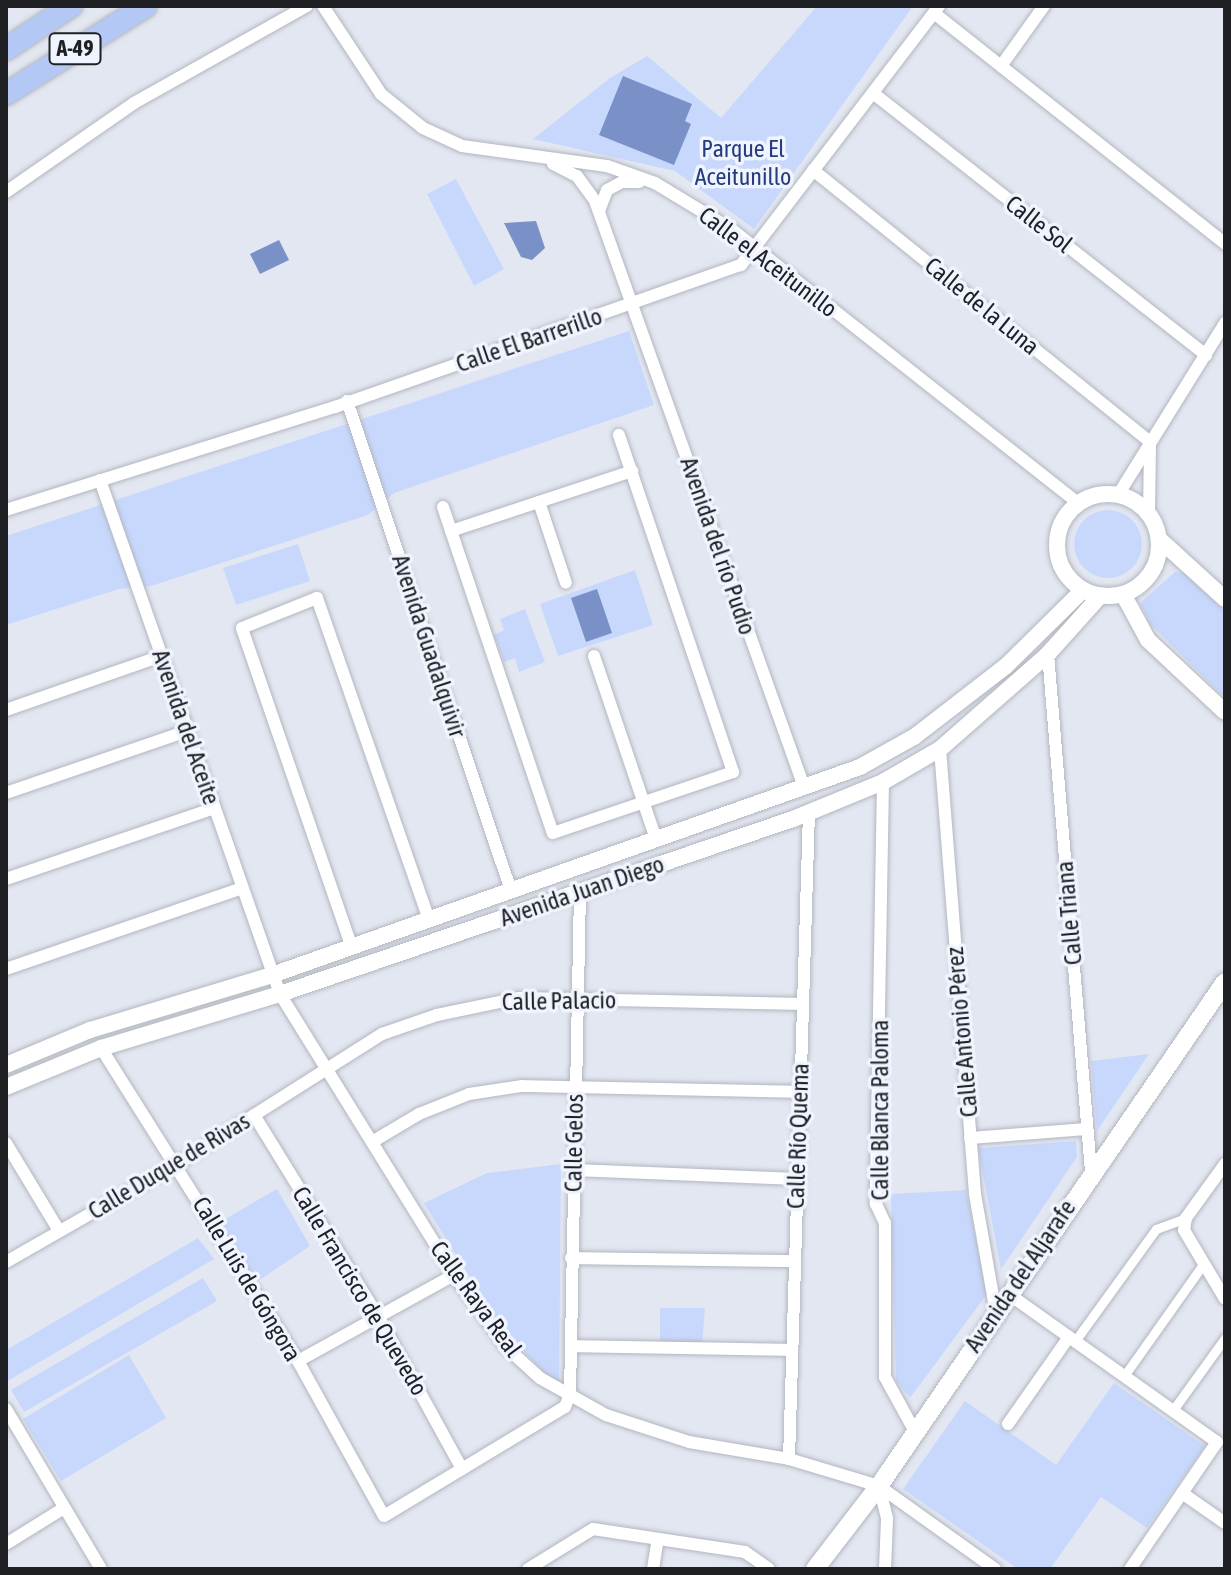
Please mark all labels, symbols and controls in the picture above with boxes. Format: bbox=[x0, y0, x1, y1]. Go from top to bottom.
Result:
road number: A-49 bbox=[47, 31, 103, 67]
park label: Parque El Aceitunillo bbox=[695, 135, 791, 191]
street label: Calle Sol bbox=[1000, 189, 1078, 259]
street label: Calle el Aceitunillo bbox=[693, 201, 843, 323]
street label: Calle de la Luna bbox=[919, 251, 1045, 361]
street label: Calle El Barrerillo bbox=[452, 302, 606, 378]
street label: Avenida del río Pudio bbox=[674, 453, 762, 639]
street label: Avenida Guadalquivir bbox=[386, 551, 472, 741]
street label: Avenida del Aceite bbox=[146, 646, 226, 808]
street label: Avenida Juan Diego bbox=[496, 849, 668, 933]
street label: Calle Triana bbox=[1050, 860, 1088, 966]
street label: Calle Antonio Pérez bbox=[940, 946, 984, 1118]
street label: Calle Palacio bbox=[502, 986, 616, 1016]
street label: Calle Blanca Paloma bbox=[866, 1020, 894, 1200]
street label: Calle Río Quema bbox=[781, 1063, 815, 1209]
street label: Calle Gelos bbox=[559, 1094, 589, 1192]
street label: Calle Duque de Rivas bbox=[83, 1106, 255, 1226]
street label: Calle Francisco de Quevedo bbox=[286, 1181, 434, 1401]
street label: Calle Luis de Góngora bbox=[187, 1191, 307, 1367]
street label: Avenida del Aljarafe bbox=[958, 1194, 1082, 1358]
street label: Calle Raya Real bbox=[424, 1235, 528, 1363]

